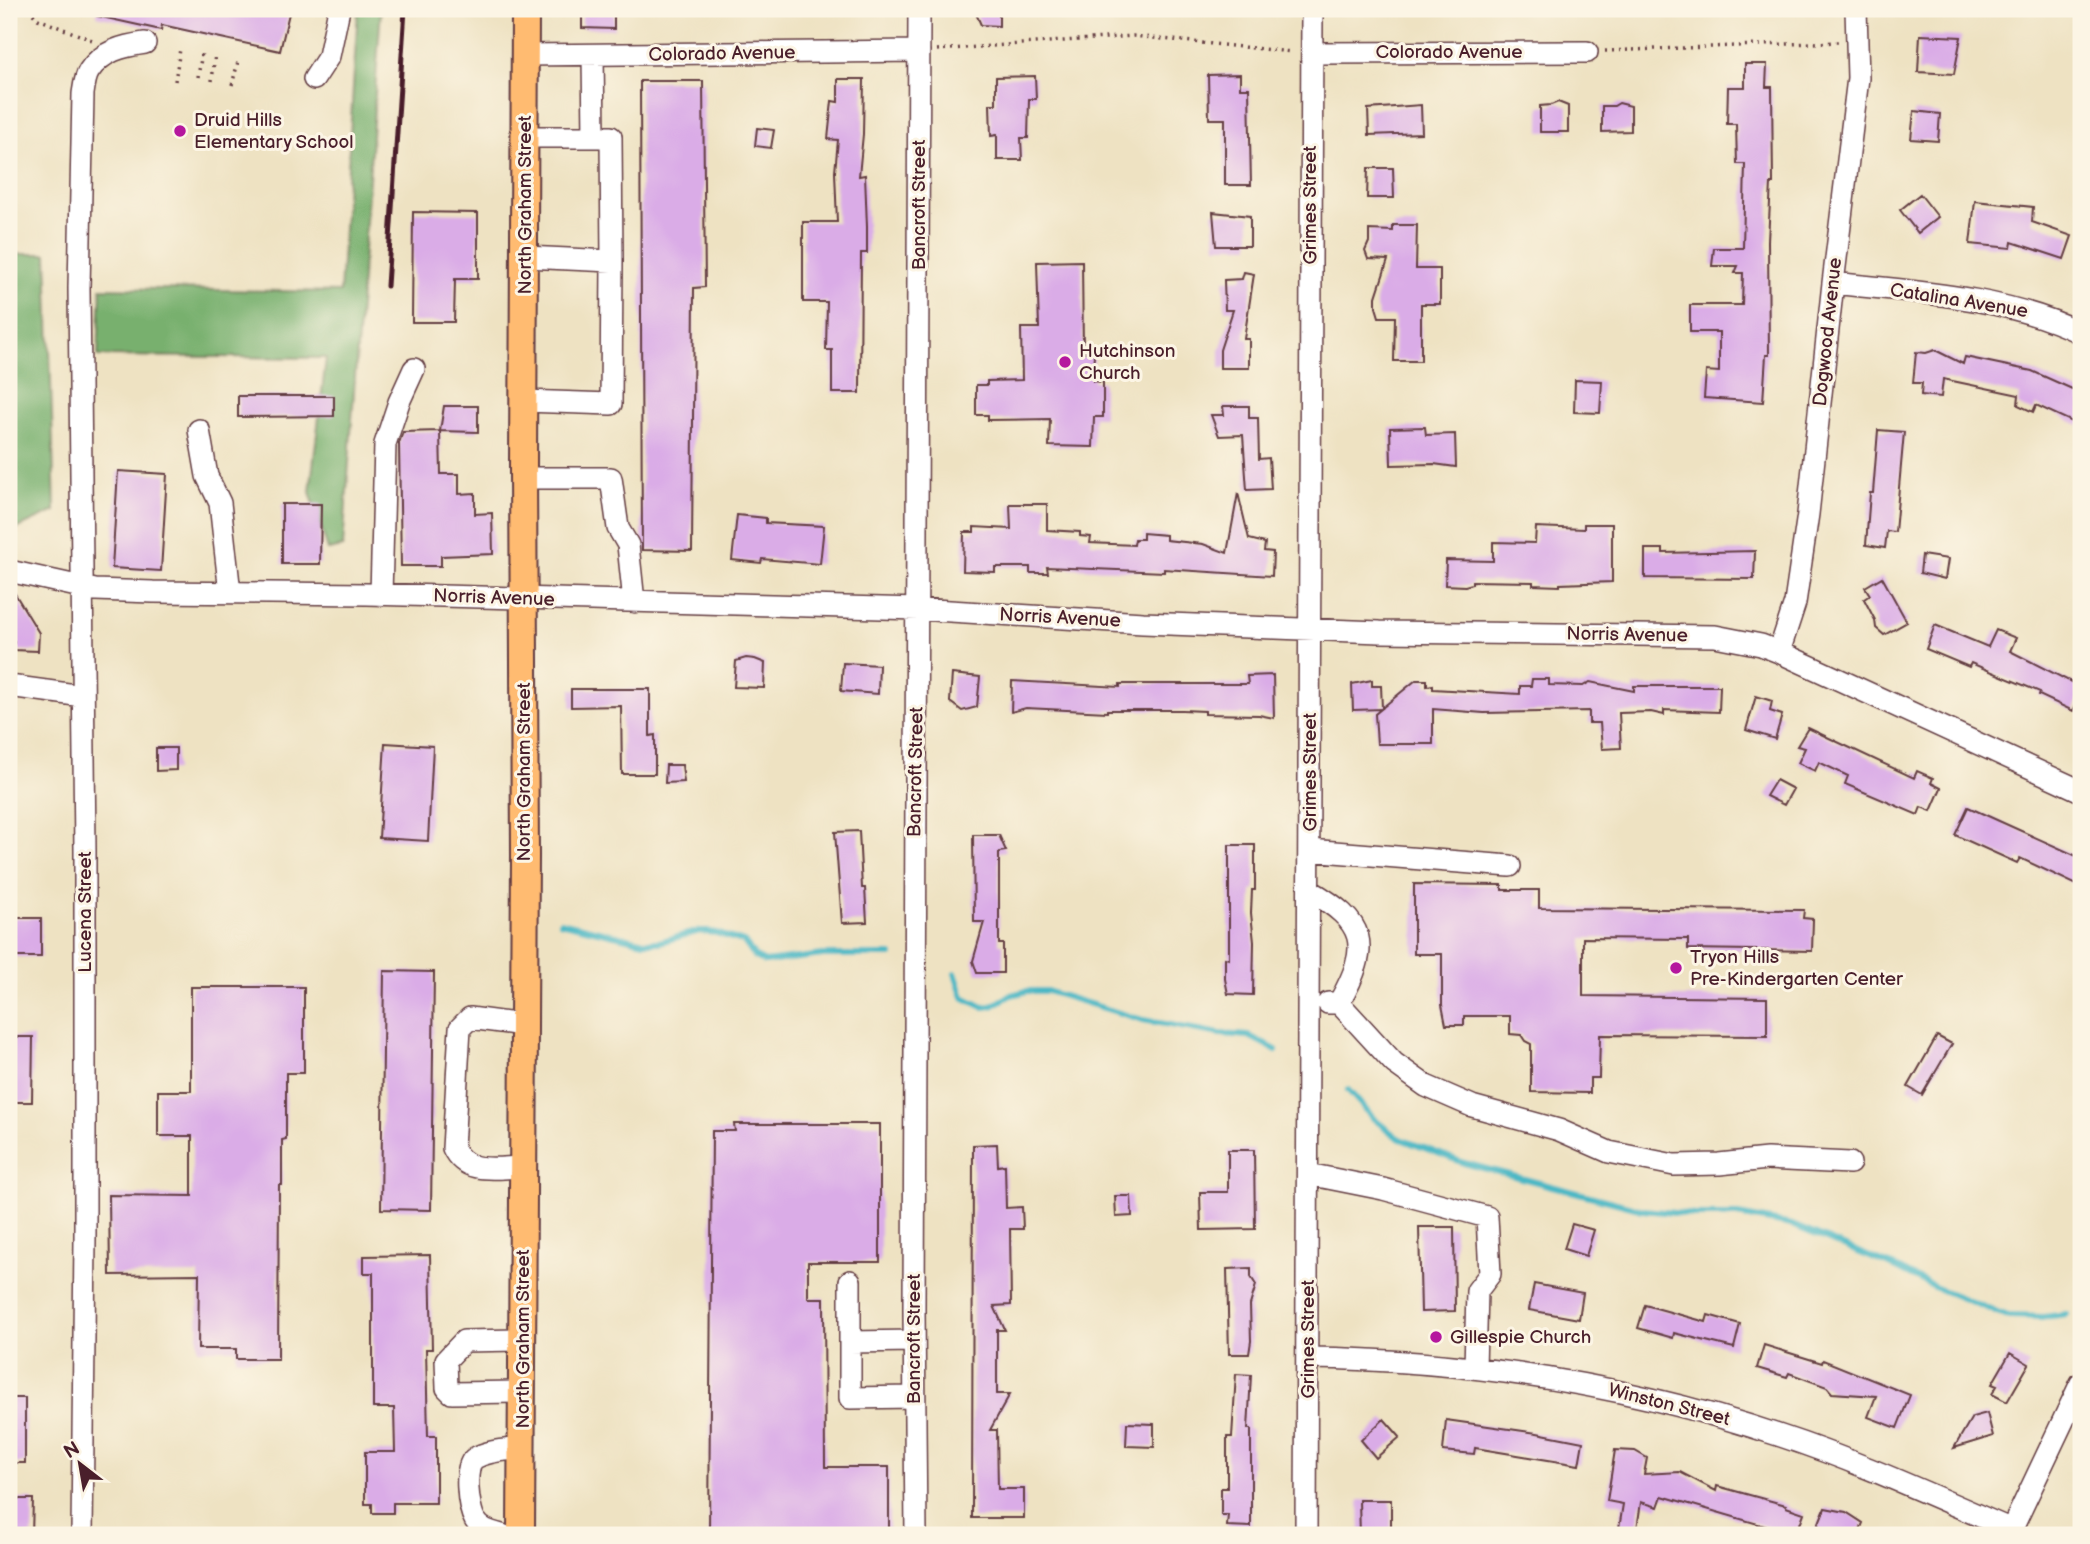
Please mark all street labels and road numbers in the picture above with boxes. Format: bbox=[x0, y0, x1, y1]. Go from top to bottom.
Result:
street label: Colorado Avenue bbox=[648, 41, 796, 67]
street label: Colorado Avenue bbox=[1375, 41, 1523, 64]
street label: North Graham Street bbox=[514, 115, 537, 295]
street label: Bancroft Street bbox=[908, 140, 931, 270]
street label: Grimes Street bbox=[1299, 145, 1322, 264]
street label: Dogwood Avenue bbox=[1809, 257, 1847, 407]
street label: Catalina Avenue bbox=[1888, 279, 2030, 323]
street label: Norris Avenue bbox=[433, 584, 555, 612]
street label: Norris Avenue bbox=[999, 603, 1121, 633]
street label: Norris Avenue bbox=[1566, 622, 1688, 648]
street label: North Graham Street bbox=[513, 682, 536, 862]
street label: Bancroft Street bbox=[903, 706, 929, 837]
street label: Grimes Street bbox=[1299, 712, 1322, 831]
street label: Lucena Street bbox=[74, 851, 97, 973]
street label: North Graham Street bbox=[512, 1249, 535, 1429]
street label: Bancroft Street bbox=[903, 1274, 926, 1404]
street label: Grimes Street bbox=[1297, 1279, 1320, 1398]
street label: Winston Street bbox=[1606, 1379, 1732, 1431]

